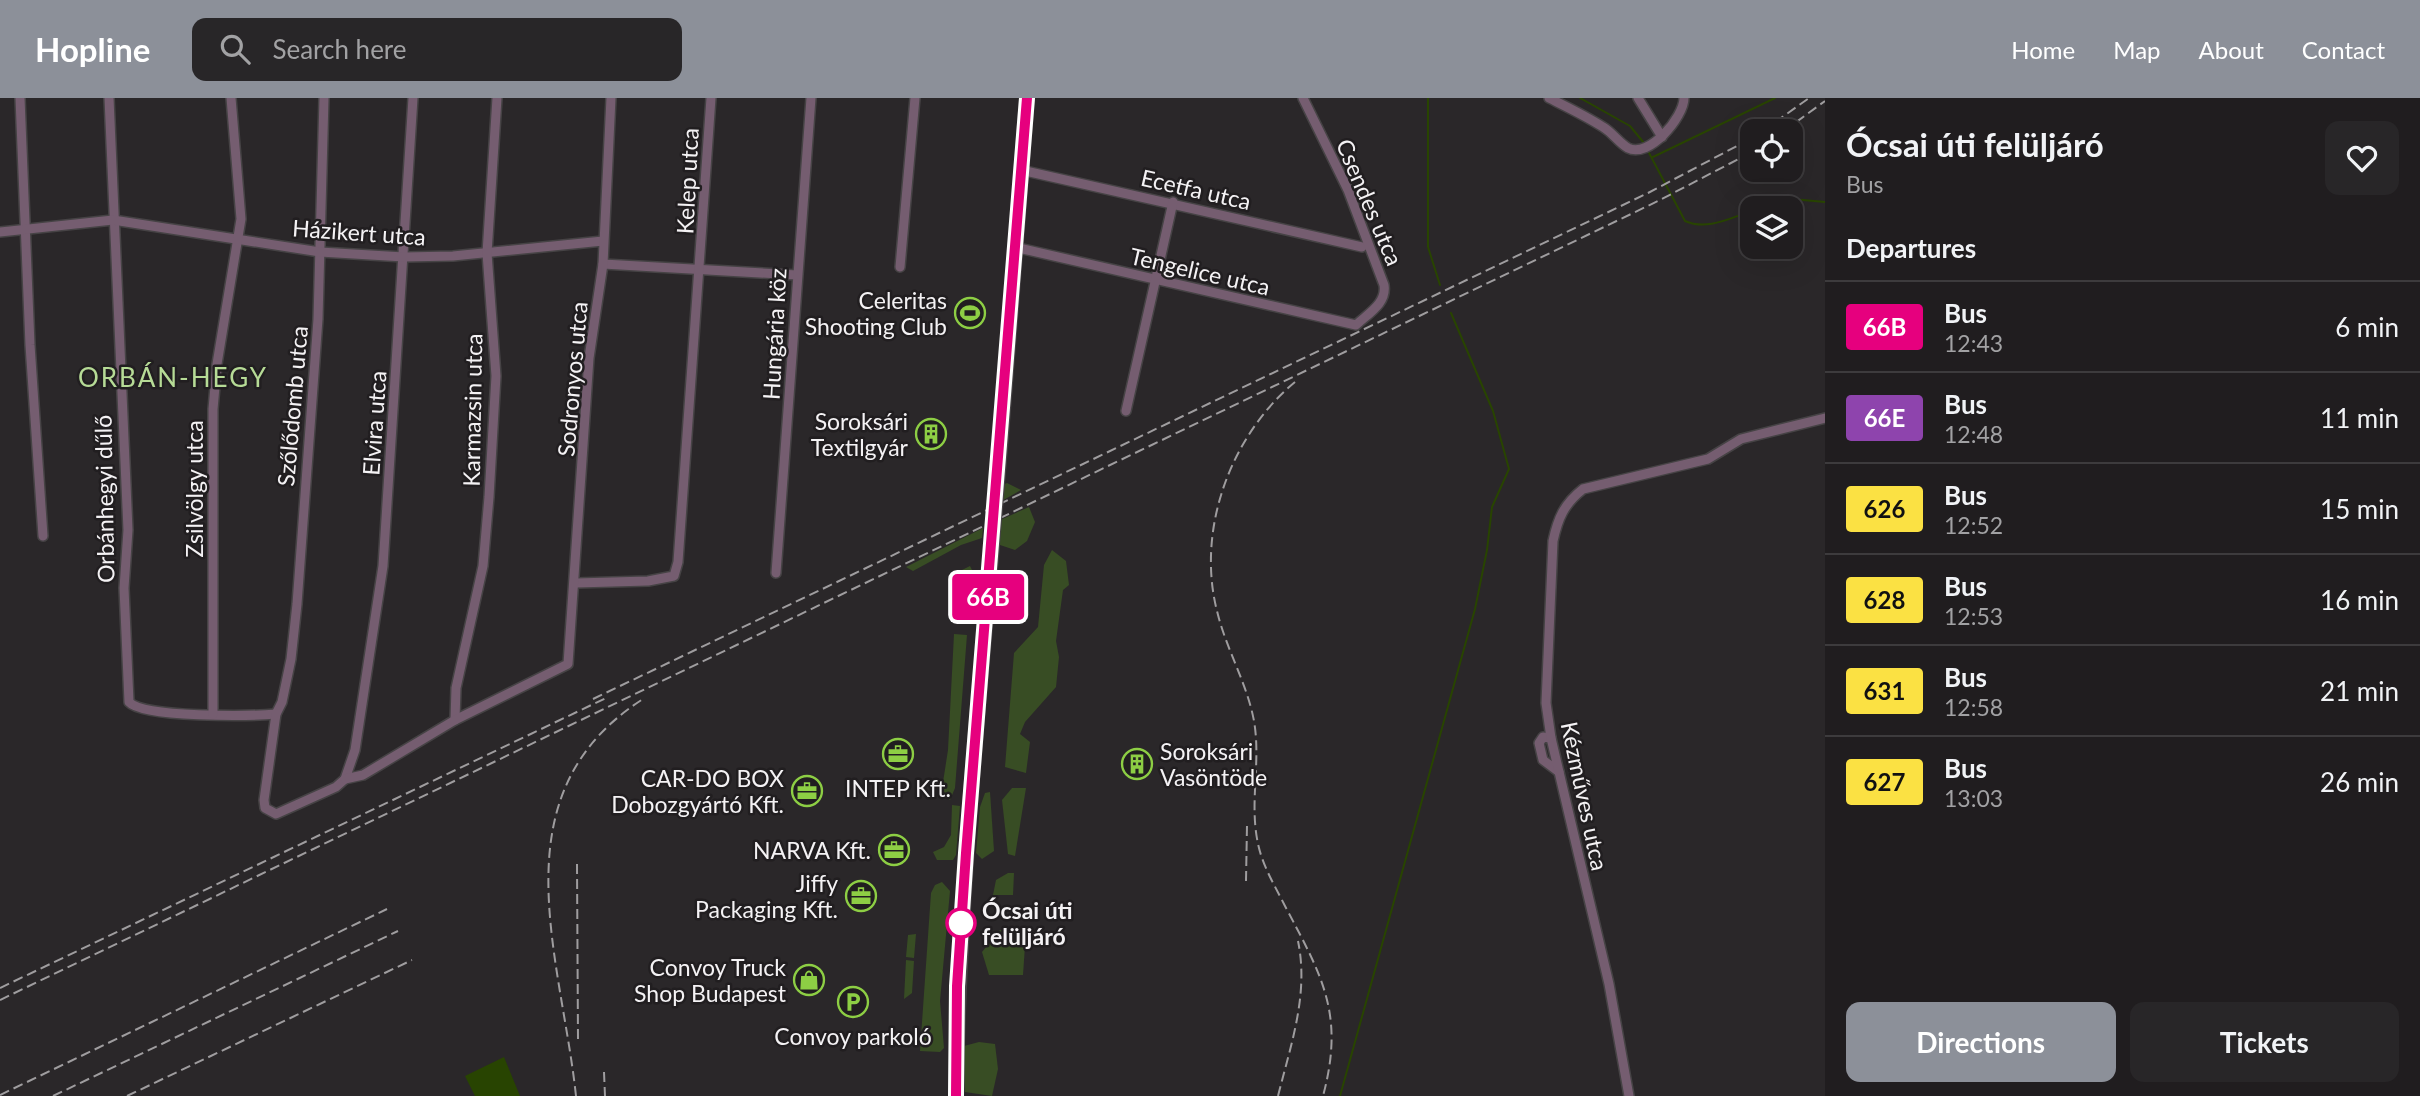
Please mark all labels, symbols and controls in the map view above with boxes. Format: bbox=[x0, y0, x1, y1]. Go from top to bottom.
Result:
search box bbox=[192, 18, 682, 81]
text: Hopline bbox=[35, 29, 150, 69]
icon: search bbox=[216, 30, 254, 68]
text: Search here bbox=[272, 33, 407, 65]
text: Home bbox=[2011, 35, 2075, 64]
text: Map bbox=[2113, 35, 2161, 64]
text: About bbox=[2199, 35, 2264, 64]
text: Contact bbox=[2302, 35, 2385, 64]
map controls bbox=[1740, 119, 1803, 259]
button: locate bbox=[1740, 119, 1803, 182]
button: heart bbox=[2325, 121, 2399, 195]
text: Ócsai úti felüljáró bbox=[1846, 124, 2104, 164]
street label: Kelep utca bbox=[670, 127, 704, 235]
street label: Csendes utca bbox=[1331, 135, 1409, 269]
street label: Ecetfa utca bbox=[1138, 163, 1254, 215]
text: Bus bbox=[1846, 170, 1883, 198]
button: layers bbox=[1740, 196, 1803, 259]
street label: Házikert utca bbox=[291, 213, 427, 251]
text: Departures bbox=[1846, 232, 1976, 264]
street label: Tengelice utca bbox=[1127, 241, 1273, 301]
street label: Hungária köz bbox=[757, 267, 791, 401]
place label: Celeritas Shooting Club bbox=[805, 286, 947, 340]
sports icon: Celeritas Shooting Club bbox=[953, 296, 987, 330]
text: Bus bbox=[1944, 297, 1987, 329]
street label: Sodronyos utca bbox=[551, 300, 593, 458]
text: 6 min bbox=[2335, 311, 2399, 343]
text: 66B bbox=[1863, 312, 1906, 341]
street label: Szőlődomb utca bbox=[271, 325, 313, 487]
text: 12:43 bbox=[1944, 329, 2003, 357]
street label: Karmazsin utca bbox=[457, 333, 487, 487]
district label: ORBÁN-HEGY bbox=[78, 361, 268, 393]
street label: Elvira utca bbox=[356, 370, 392, 476]
text: Bus bbox=[1944, 388, 1987, 420]
text: 11 min bbox=[2320, 402, 2399, 434]
text: 66E bbox=[1864, 403, 1905, 432]
place label: Soroksári Textilgyár bbox=[811, 407, 909, 461]
street label: Orbánhegyi dűlő bbox=[89, 415, 119, 583]
building icon: Soroksári Textilgyár bbox=[914, 417, 948, 451]
street label: Zsilvölgy utca bbox=[180, 420, 208, 558]
text: 12:48 bbox=[1944, 420, 2003, 448]
text: Bus bbox=[1944, 479, 1987, 511]
text: 15 min bbox=[2320, 493, 2399, 525]
text: 626 bbox=[1864, 494, 1905, 523]
text: 12:52 bbox=[1944, 511, 2003, 539]
text: Bus bbox=[1944, 570, 1987, 602]
line badge: 66B bbox=[948, 574, 1028, 620]
text: 66B bbox=[966, 582, 1010, 611]
text: 16 min bbox=[2320, 584, 2399, 616]
text: 628 bbox=[1864, 585, 1905, 614]
text: 12:53 bbox=[1944, 602, 2003, 630]
text: Bus bbox=[1944, 661, 1987, 693]
text: 21 min bbox=[2320, 675, 2399, 707]
text: 631 bbox=[1864, 676, 1905, 705]
text: 12:58 bbox=[1944, 693, 2003, 721]
street label: Kézműves utca bbox=[1556, 719, 1614, 873]
office icon: INTEP Kft. bbox=[881, 737, 915, 771]
place label: Soroksári Vasöntöde bbox=[1160, 737, 1267, 791]
building icon: Soroksári Vasöntöde bbox=[1120, 747, 1154, 781]
text: Bus bbox=[1944, 752, 1987, 784]
place label: CAR-DO BOX Dobozgyártó Kft. bbox=[611, 764, 784, 818]
text: 26 min bbox=[2320, 766, 2399, 798]
text: 627 bbox=[1864, 767, 1905, 796]
office icon: CAR-DO BOX Dobozgyártó Kft. bbox=[790, 774, 824, 808]
place label: INTEP Kft. bbox=[845, 774, 951, 802]
text: 13:03 bbox=[1944, 784, 2003, 812]
office icon: NARVA Kft. bbox=[877, 833, 911, 867]
place label: NARVA Kft. bbox=[753, 836, 871, 864]
place label: Jiffy Packaging Kft. bbox=[695, 869, 838, 923]
office icon: Jiffy Packaging Kft. bbox=[844, 879, 878, 913]
place label: Ócsai úti felüljáró bbox=[982, 896, 1073, 950]
marker: Ócsai úti felüljáró bbox=[946, 908, 976, 938]
place label: Convoy Truck Shop Budapest bbox=[634, 953, 787, 1007]
shop icon: Convoy Truck Shop Budapest bbox=[792, 963, 826, 997]
parking icon: Convoy parkoló bbox=[836, 985, 870, 1019]
button: Directions bbox=[1846, 1002, 2116, 1082]
button: Tickets bbox=[2130, 1002, 2399, 1082]
place label: Convoy parkoló bbox=[774, 1022, 932, 1050]

